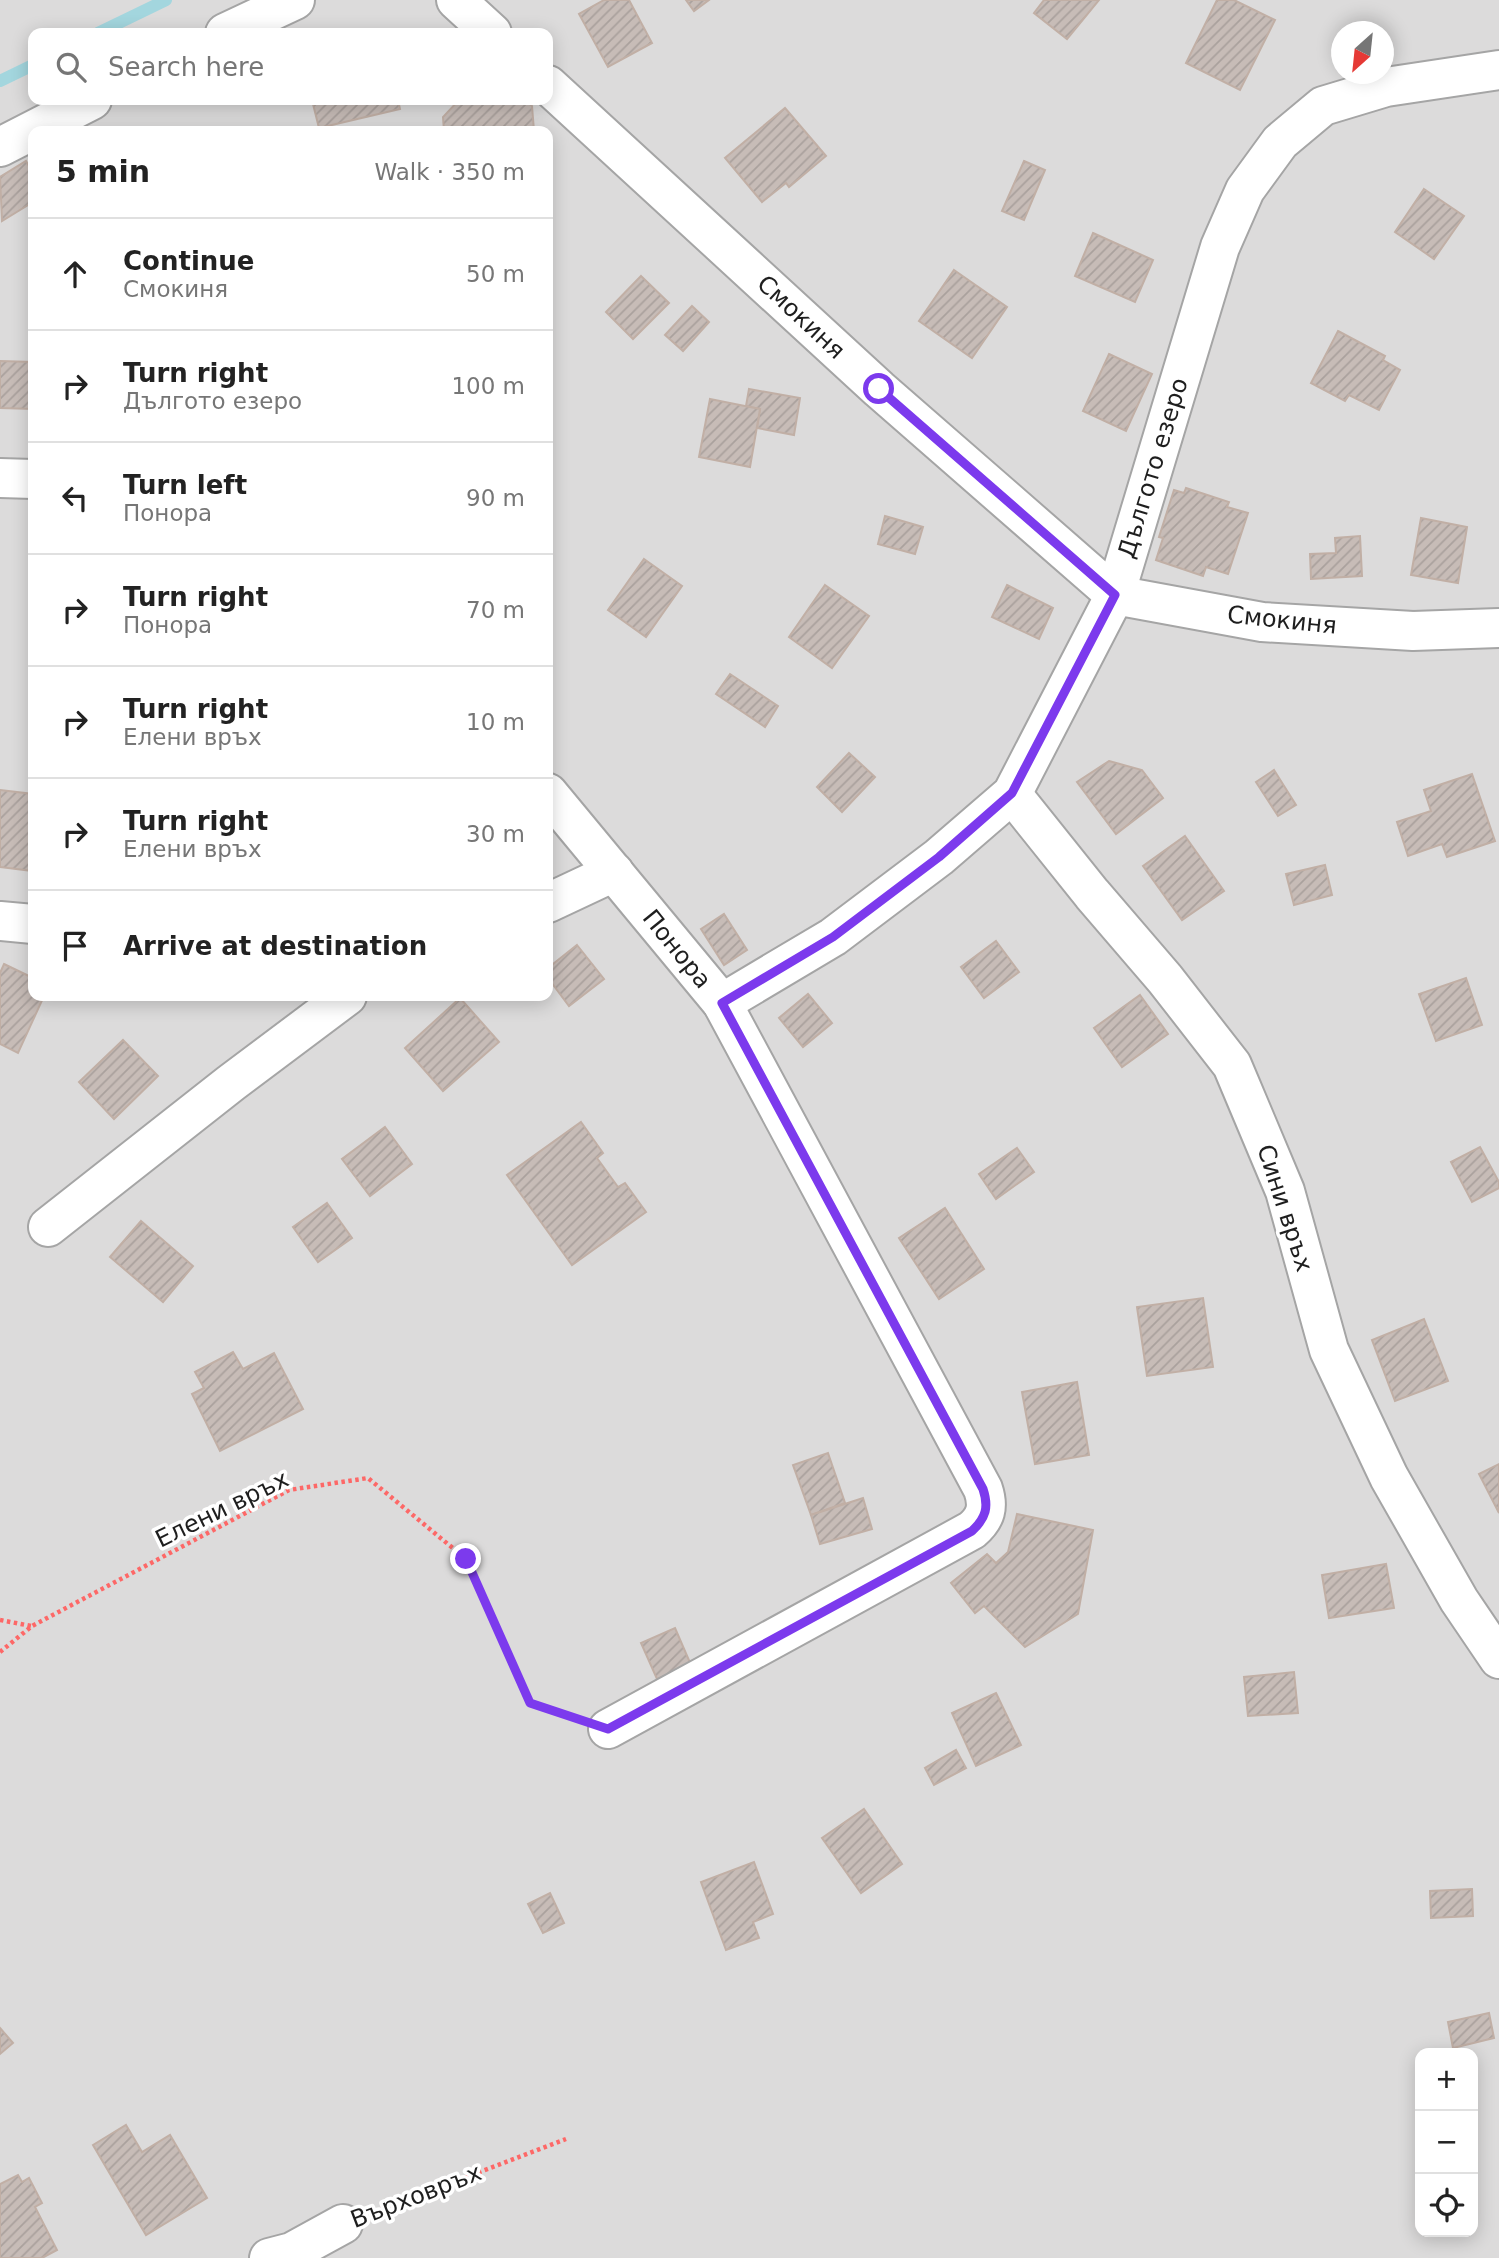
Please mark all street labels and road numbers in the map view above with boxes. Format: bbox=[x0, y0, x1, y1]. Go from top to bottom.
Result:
street label: Смокиня bbox=[751, 269, 851, 365]
street label: Дългото езеро bbox=[1112, 375, 1194, 561]
street label: Смокиня bbox=[1226, 600, 1338, 640]
street label: Понора bbox=[637, 904, 717, 994]
street label: Сини връх bbox=[1251, 1141, 1319, 1275]
street label: Елени връх bbox=[151, 1465, 293, 1553]
street label: Върховръх bbox=[347, 2158, 485, 2234]

